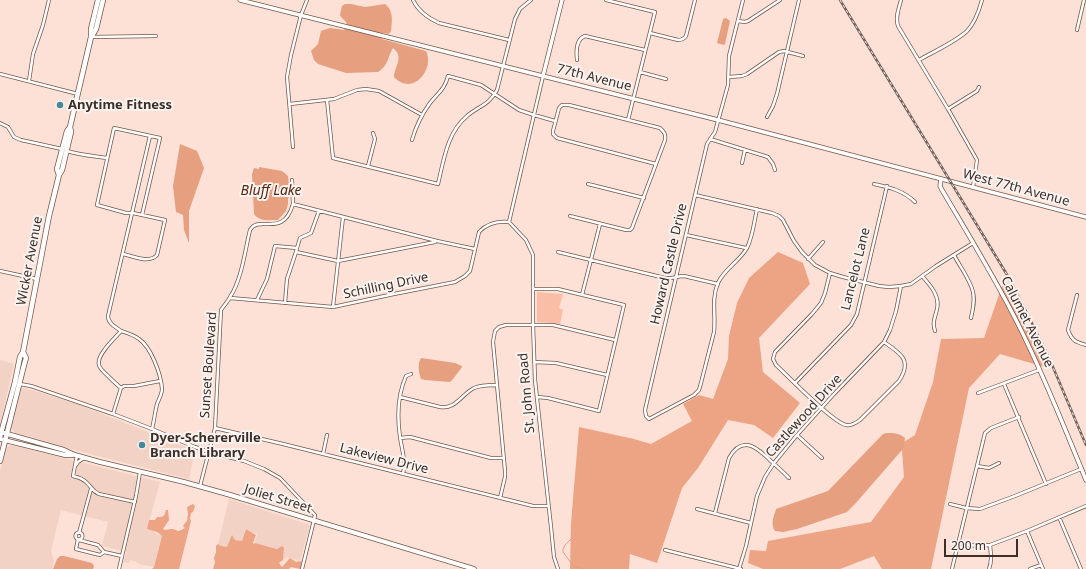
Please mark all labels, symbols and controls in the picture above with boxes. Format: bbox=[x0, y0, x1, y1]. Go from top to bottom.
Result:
street label: 77th Avenue bbox=[555, 61, 633, 95]
place label: Anytime Fitness bbox=[68, 97, 172, 113]
marker: Anytime Fitness bbox=[55, 100, 65, 110]
street label: West 77th Avenue bbox=[961, 166, 1071, 210]
water label: Bluff Lake bbox=[241, 183, 301, 199]
street label: Howard Castle Drive bbox=[647, 202, 691, 326]
street label: Wicker Avenue bbox=[14, 215, 46, 307]
street label: Lancelot Lane bbox=[838, 226, 874, 312]
street label: Schilling Drive bbox=[342, 269, 430, 303]
street label: Calumet Avenue bbox=[997, 274, 1057, 370]
street label: Sunset Boulevard bbox=[198, 311, 220, 419]
street label: St. John Road bbox=[516, 352, 538, 434]
street label: Castlewood Drive bbox=[763, 371, 845, 461]
place label: Dyer-Schererville Branch Library bbox=[150, 430, 261, 461]
marker: Dyer-Schererville Branch Library bbox=[137, 440, 147, 450]
street label: Lakeview Drive bbox=[338, 440, 430, 478]
street label: Joliet Street bbox=[242, 481, 314, 517]
scale bar bbox=[946, 531, 1020, 557]
text: 200 m bbox=[951, 537, 986, 554]

